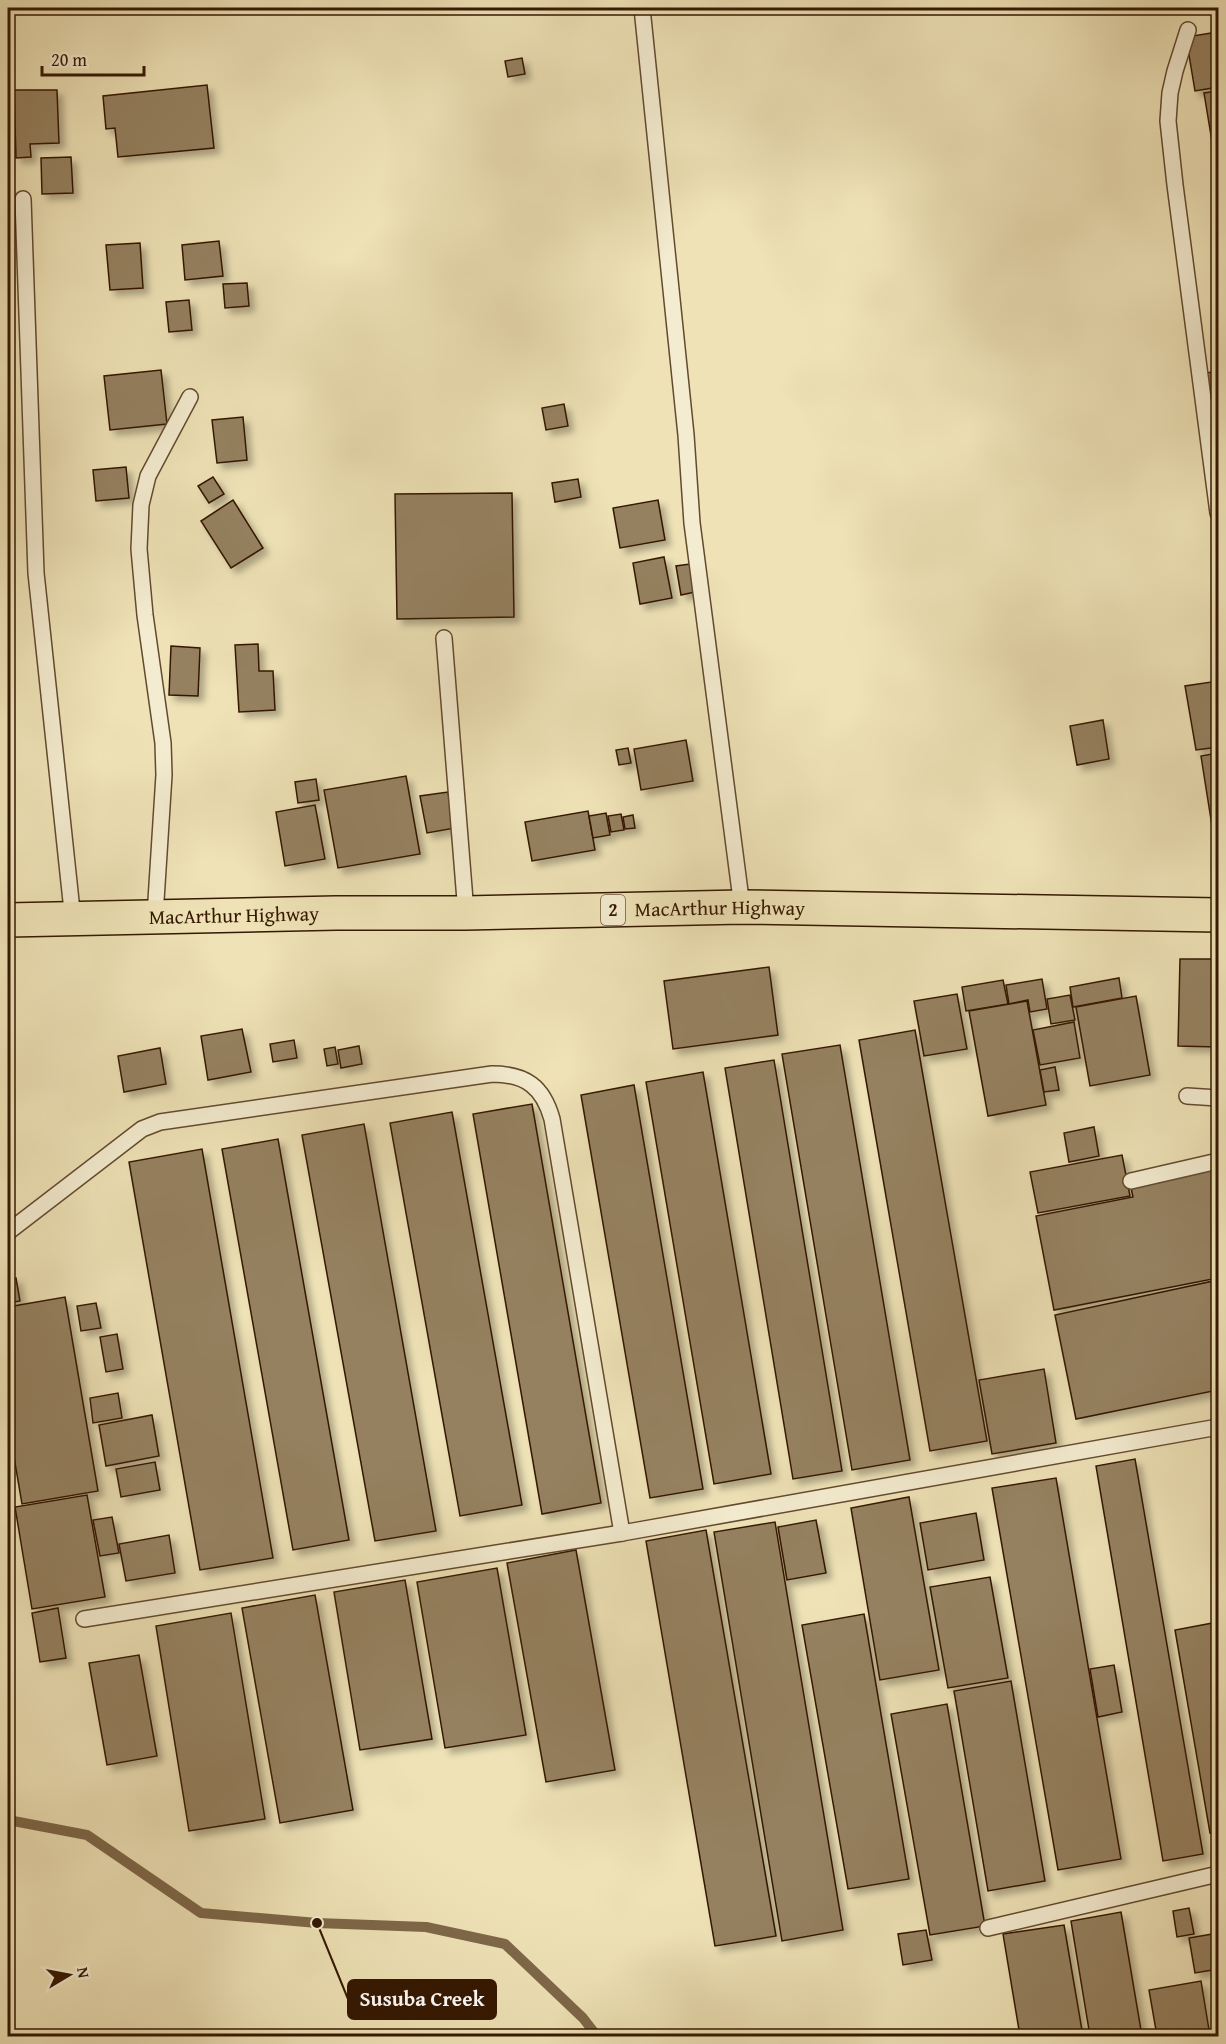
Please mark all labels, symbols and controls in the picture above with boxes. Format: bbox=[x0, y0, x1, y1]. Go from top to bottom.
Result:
scale bar bbox=[42, 39, 144, 77]
text: 20 m bbox=[51, 46, 87, 73]
street label: MacArthur Highway bbox=[634, 892, 805, 923]
road number: 2 bbox=[601, 895, 625, 925]
street label: MacArthur Highway bbox=[148, 898, 319, 931]
north arrow bbox=[39, 1945, 99, 2005]
text: N bbox=[71, 1965, 97, 1980]
callout: Susuba Creek bbox=[348, 1980, 496, 2019]
text: Susuba Creek bbox=[360, 1983, 485, 2014]

